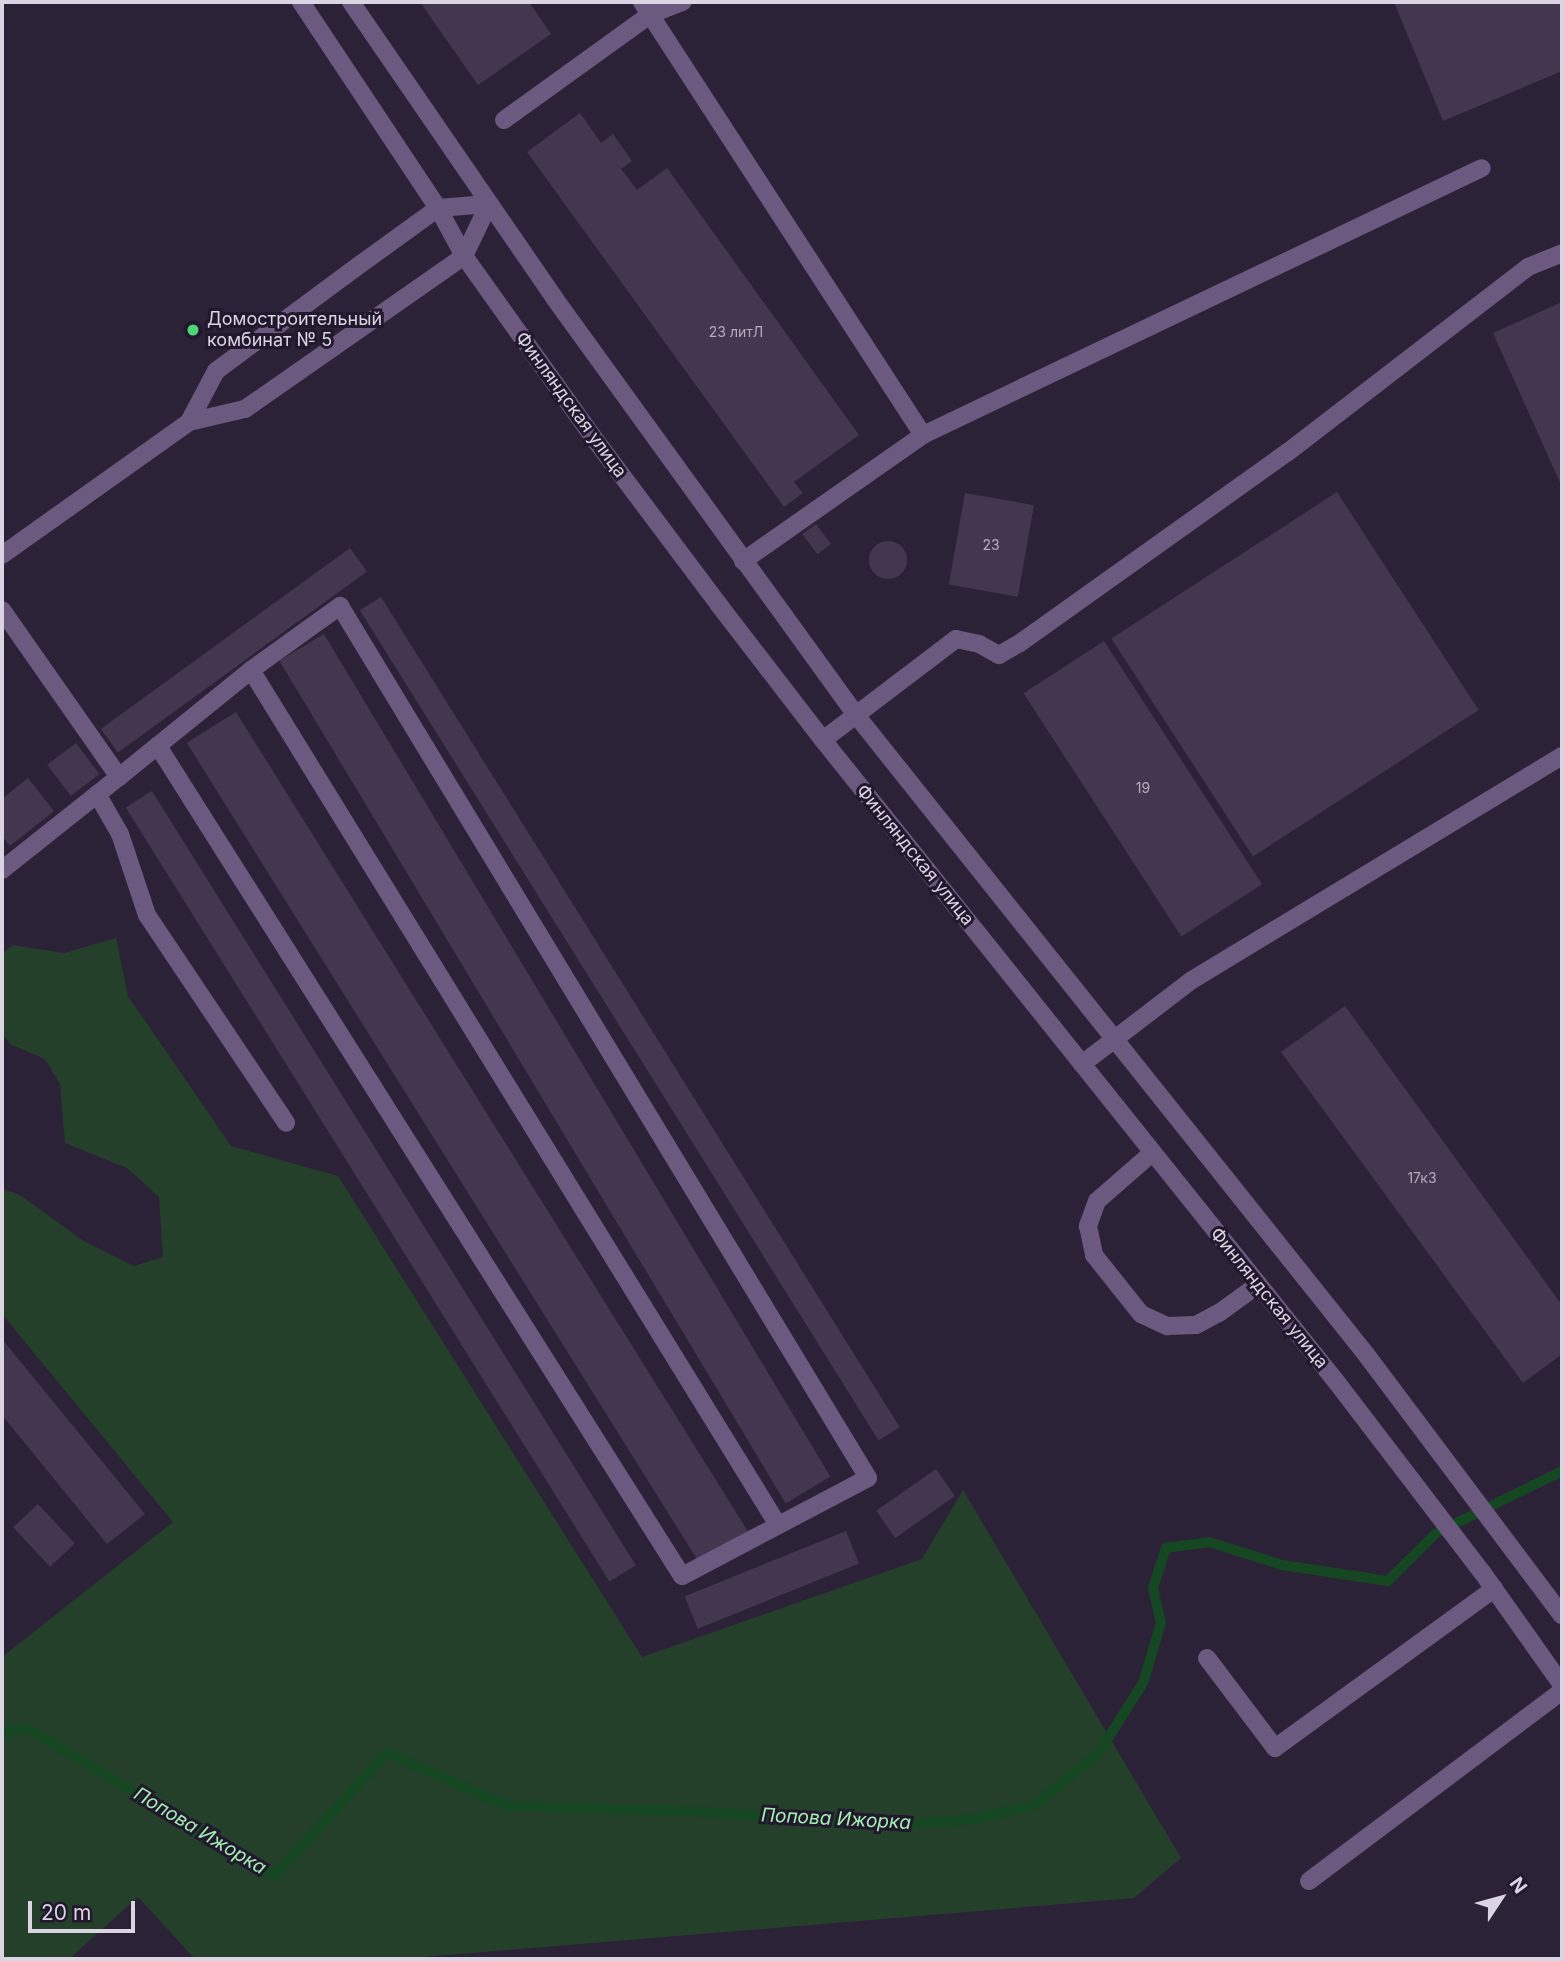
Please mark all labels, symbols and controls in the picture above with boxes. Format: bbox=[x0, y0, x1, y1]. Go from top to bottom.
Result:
place label: Домостроительный комбинат № 5 bbox=[207, 309, 382, 352]
marker: Домостроительный комбинат № 5 bbox=[185, 322, 201, 338]
house number: 23 литЛ bbox=[709, 324, 763, 340]
street label: Финляндская улица bbox=[511, 328, 631, 482]
house number: 23 bbox=[982, 537, 1000, 553]
street label: Финляндская улица bbox=[852, 780, 978, 930]
house number: 19 bbox=[1136, 780, 1150, 796]
house number: 17к3 bbox=[1407, 1170, 1437, 1186]
street label: Финляндская улица bbox=[1206, 1223, 1332, 1373]
water label: Попова Ижорка bbox=[130, 1783, 270, 1879]
water label: Попова Ижорка bbox=[760, 1804, 912, 1834]
north arrow bbox=[1466, 1863, 1536, 1933]
text: N bbox=[1505, 1873, 1532, 1898]
scale bar bbox=[32, 1888, 138, 1932]
text: 20 m bbox=[41, 1900, 91, 1925]

